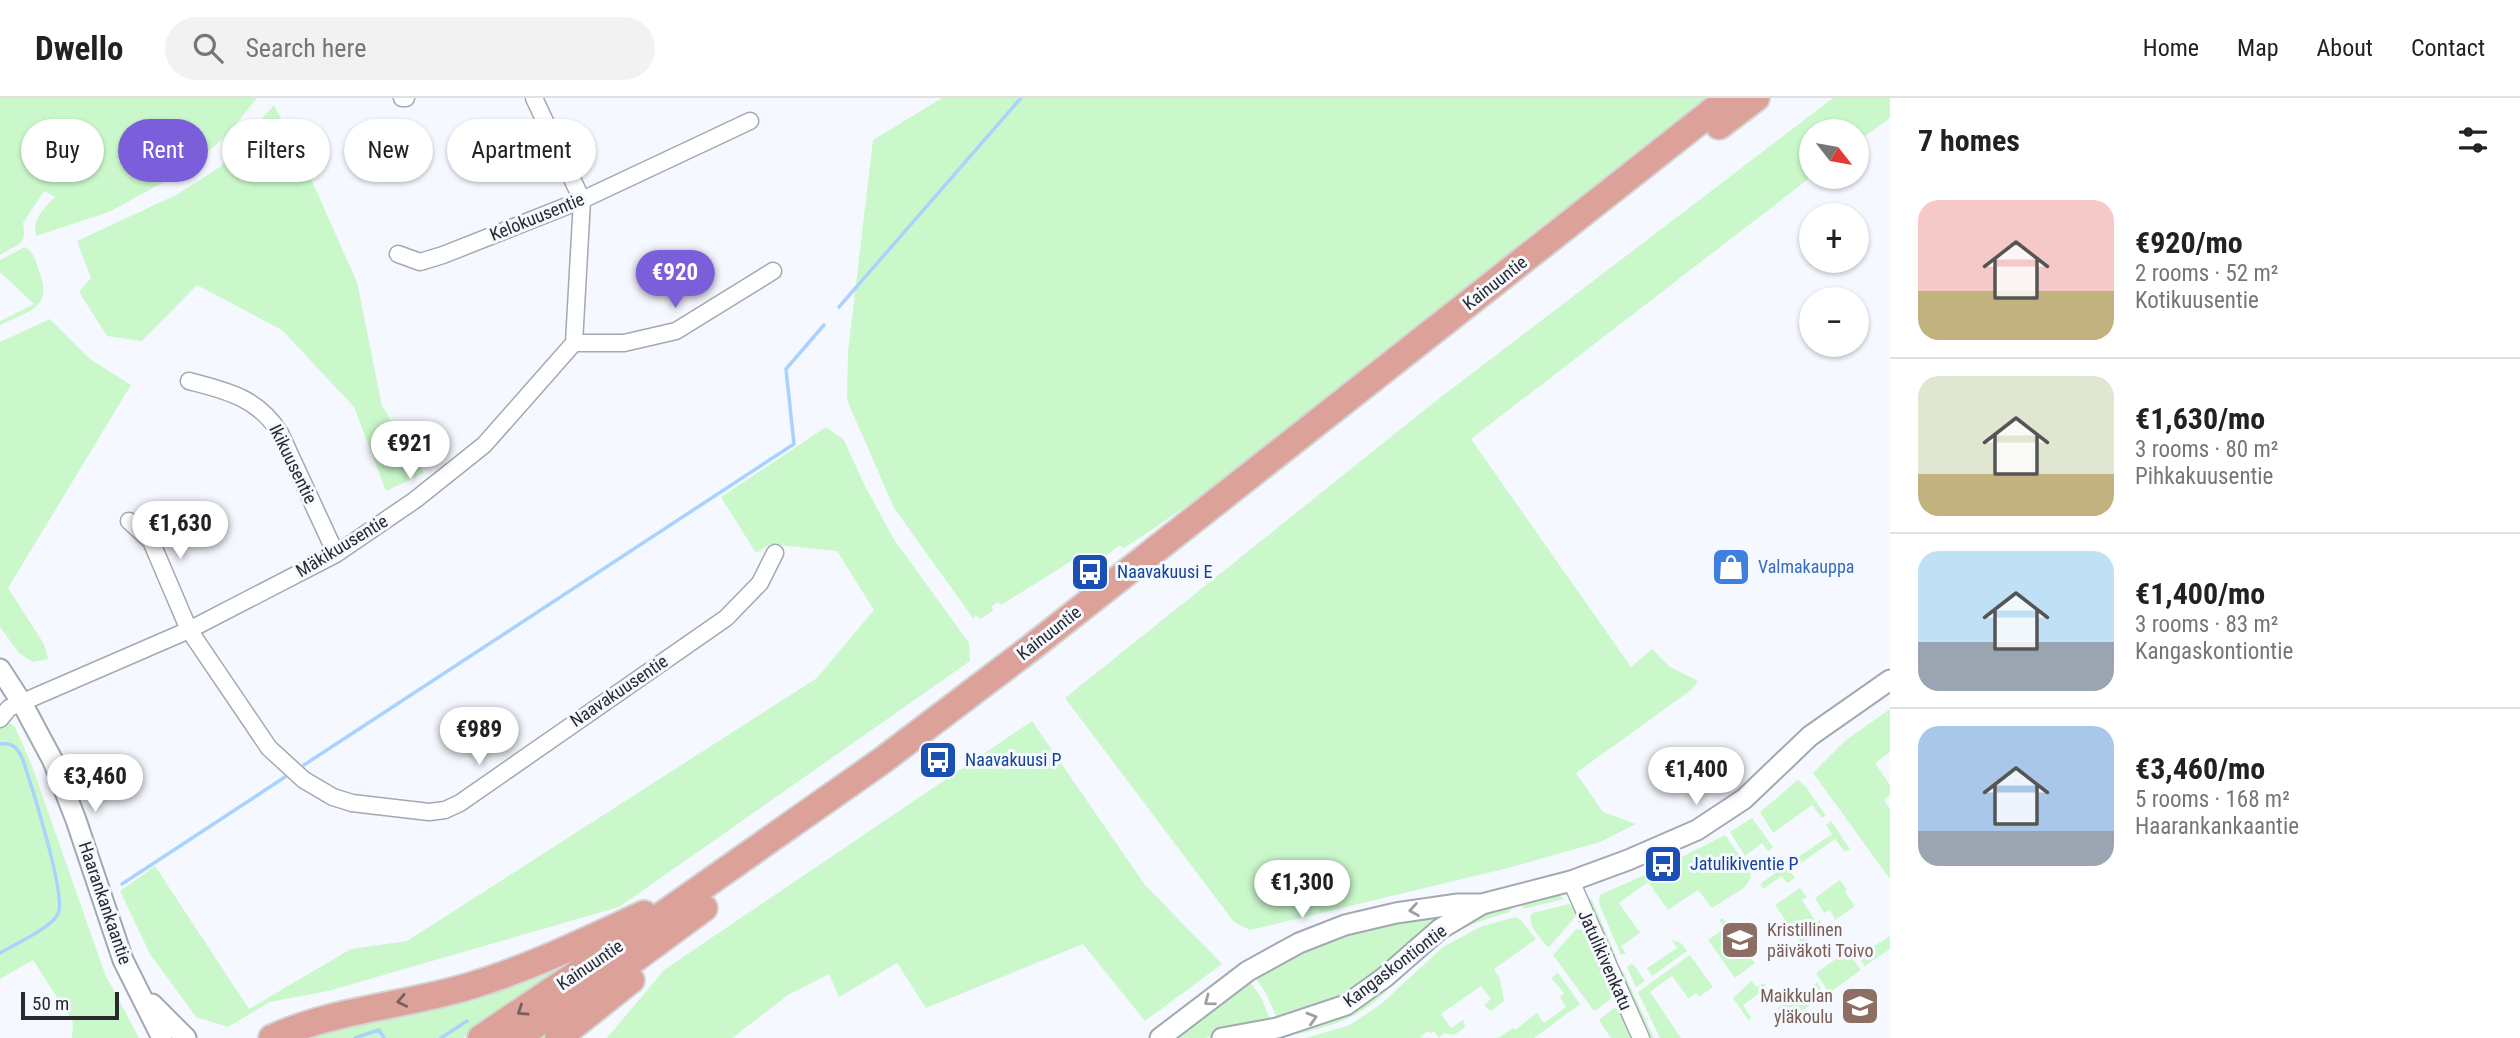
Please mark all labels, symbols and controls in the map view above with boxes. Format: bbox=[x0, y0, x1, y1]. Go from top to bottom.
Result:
search box bbox=[165, 17, 655, 80]
text: Dwello bbox=[35, 29, 123, 68]
icon: search bbox=[189, 29, 227, 67]
text: Search here bbox=[245, 33, 366, 63]
text: Home bbox=[2143, 34, 2199, 62]
text: Map bbox=[2237, 34, 2279, 62]
text: About bbox=[2317, 34, 2373, 62]
text: Contact bbox=[2411, 34, 2485, 62]
chip: Buy bbox=[21, 119, 104, 182]
chip: Rent bbox=[118, 119, 208, 182]
chip: Filters bbox=[222, 119, 330, 182]
chip: New bbox=[344, 119, 433, 182]
chip: Apartment bbox=[447, 119, 596, 182]
north arrow bbox=[1799, 119, 1869, 189]
map controls bbox=[1799, 119, 1869, 357]
icon: filters bbox=[2454, 121, 2492, 159]
text: 7 homes bbox=[1918, 123, 2020, 158]
street label: Kelokuusentie bbox=[487, 188, 587, 245]
button: + bbox=[1799, 203, 1869, 273]
text: €920/mo bbox=[2135, 225, 2243, 260]
icon: home bbox=[1974, 228, 2058, 312]
pin: €920 bbox=[634, 250, 716, 310]
street label: Kainuuntie bbox=[1459, 251, 1531, 314]
text: €920 bbox=[652, 259, 698, 286]
text: 2 rooms · 52 m² bbox=[2135, 260, 2278, 287]
button: − bbox=[1799, 287, 1869, 357]
text: Kotikuusentie bbox=[2135, 287, 2259, 314]
text: €1,630/mo bbox=[2135, 401, 2265, 436]
icon: home bbox=[1974, 404, 2058, 488]
street label: Ikikuusentie bbox=[265, 421, 322, 507]
pin: €921 bbox=[369, 422, 451, 481]
text: €921 bbox=[387, 430, 433, 457]
text: 3 rooms · 80 m² bbox=[2135, 436, 2278, 463]
text: Pihkakuusentie bbox=[2135, 463, 2273, 490]
pin: €1,630 bbox=[123, 502, 237, 561]
text: €1,630 bbox=[148, 510, 212, 537]
street label: Mäkikuusentie bbox=[292, 510, 391, 581]
shop icon: Valmakauppa bbox=[1710, 546, 1752, 588]
bus stop icon: Naavakuusi E bbox=[1069, 551, 1111, 593]
place label: Valmakauppa bbox=[1758, 556, 1854, 577]
place label: Naavakuusi E bbox=[1117, 561, 1212, 582]
text: €1,400/mo bbox=[2135, 576, 2265, 611]
icon: home bbox=[1974, 579, 2058, 663]
street label: Kainuuntie bbox=[1013, 601, 1085, 664]
text: 3 rooms · 83 m² bbox=[2135, 611, 2278, 638]
text: Kangaskontiontie bbox=[2135, 638, 2293, 665]
street label: Naavakuusentie bbox=[566, 650, 672, 731]
pin: €989 bbox=[438, 708, 520, 767]
text: €989 bbox=[456, 716, 502, 743]
bus stop icon: Naavakuusi P bbox=[917, 739, 959, 781]
pin: €1,400 bbox=[1639, 748, 1753, 807]
place label: Naavakuusi P bbox=[965, 749, 1061, 770]
text: €3,460/mo bbox=[2135, 751, 2265, 786]
pin: €3,460 bbox=[38, 754, 152, 814]
icon: home bbox=[1974, 754, 2058, 838]
text: €1,400 bbox=[1664, 756, 1728, 783]
text: €3,460 bbox=[63, 763, 127, 790]
text: 5 rooms · 168 m² bbox=[2135, 786, 2290, 813]
text: Haarankankaantie bbox=[2135, 813, 2299, 840]
street label: Haarankankaantie bbox=[75, 839, 136, 967]
bus stop icon: Jatulikiventie P bbox=[1642, 843, 1684, 885]
place label: Jatulikiventie P bbox=[1690, 853, 1799, 874]
pin: €1,300 bbox=[1245, 860, 1359, 920]
text: €1,300 bbox=[1270, 869, 1334, 896]
one-way arrow bbox=[1408, 902, 1420, 917]
street label: Jatulikivenkatu bbox=[1574, 906, 1637, 1013]
school or university icon: Kristillinen päiväkoti Toivo bbox=[1719, 919, 1761, 961]
place label: Kristillinen päiväkoti Toivo bbox=[1767, 919, 1873, 961]
street label: Kangaskontiontie bbox=[1339, 920, 1450, 1011]
street label: Kainuuntie bbox=[553, 935, 627, 994]
place label: Maikkulan yläkoulu bbox=[1760, 985, 1833, 1027]
school or university icon: Maikkulan yläkoulu bbox=[1839, 985, 1881, 1027]
scale bar bbox=[21, 989, 119, 1021]
text: 50 m bbox=[32, 992, 69, 1015]
one-way arrow bbox=[1204, 992, 1217, 1005]
one-way arrow bbox=[396, 993, 408, 1008]
one-way arrow bbox=[517, 1002, 530, 1015]
one-way arrow bbox=[1306, 1011, 1318, 1026]

